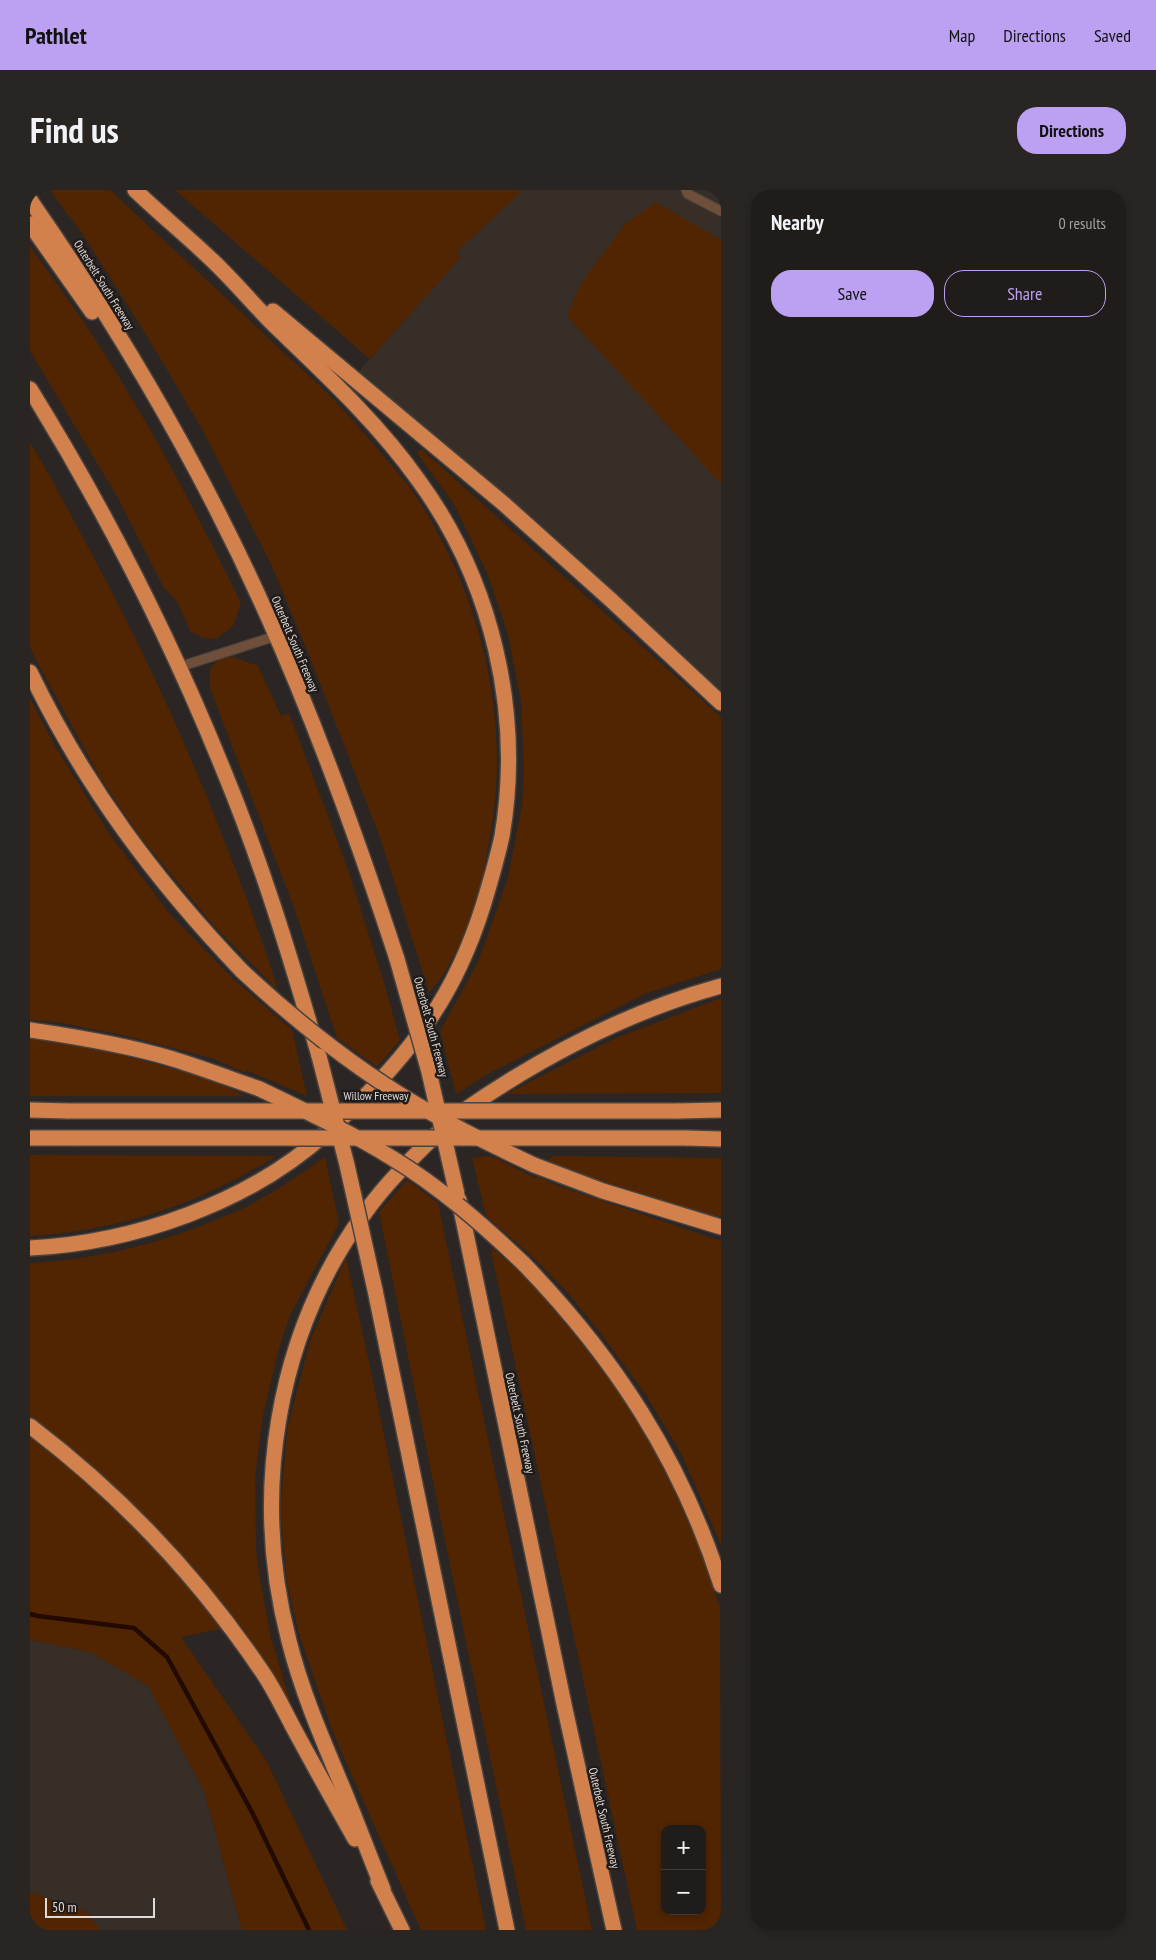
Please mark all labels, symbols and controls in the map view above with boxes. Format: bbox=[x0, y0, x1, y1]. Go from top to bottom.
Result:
text: Pathlet bbox=[25, 20, 87, 51]
text: Map bbox=[949, 24, 975, 47]
text: Directions bbox=[1003, 24, 1066, 47]
text: Saved bbox=[1094, 24, 1131, 47]
text: Find us bbox=[30, 107, 119, 153]
button: Directions bbox=[1017, 107, 1126, 154]
text: Nearby bbox=[771, 209, 824, 236]
text: 0 results bbox=[1059, 213, 1106, 233]
street label: Outerbelt South Freeway bbox=[71, 237, 138, 333]
button: Save bbox=[771, 270, 934, 317]
button: Share bbox=[944, 270, 1106, 317]
street label: Outerbelt South Freeway bbox=[268, 593, 323, 695]
street label: Outerbelt South Freeway bbox=[411, 975, 452, 1079]
street label: Willow Freeway bbox=[343, 1088, 409, 1103]
street label: Outerbelt South Freeway bbox=[502, 1371, 539, 1475]
street label: Outerbelt South Freeway bbox=[586, 1766, 623, 1870]
map controls bbox=[661, 1825, 706, 1915]
button: + bbox=[661, 1825, 706, 1870]
button: − bbox=[661, 1870, 706, 1915]
scale bar bbox=[45, 1895, 155, 1918]
text: 50 m bbox=[52, 1898, 77, 1916]

